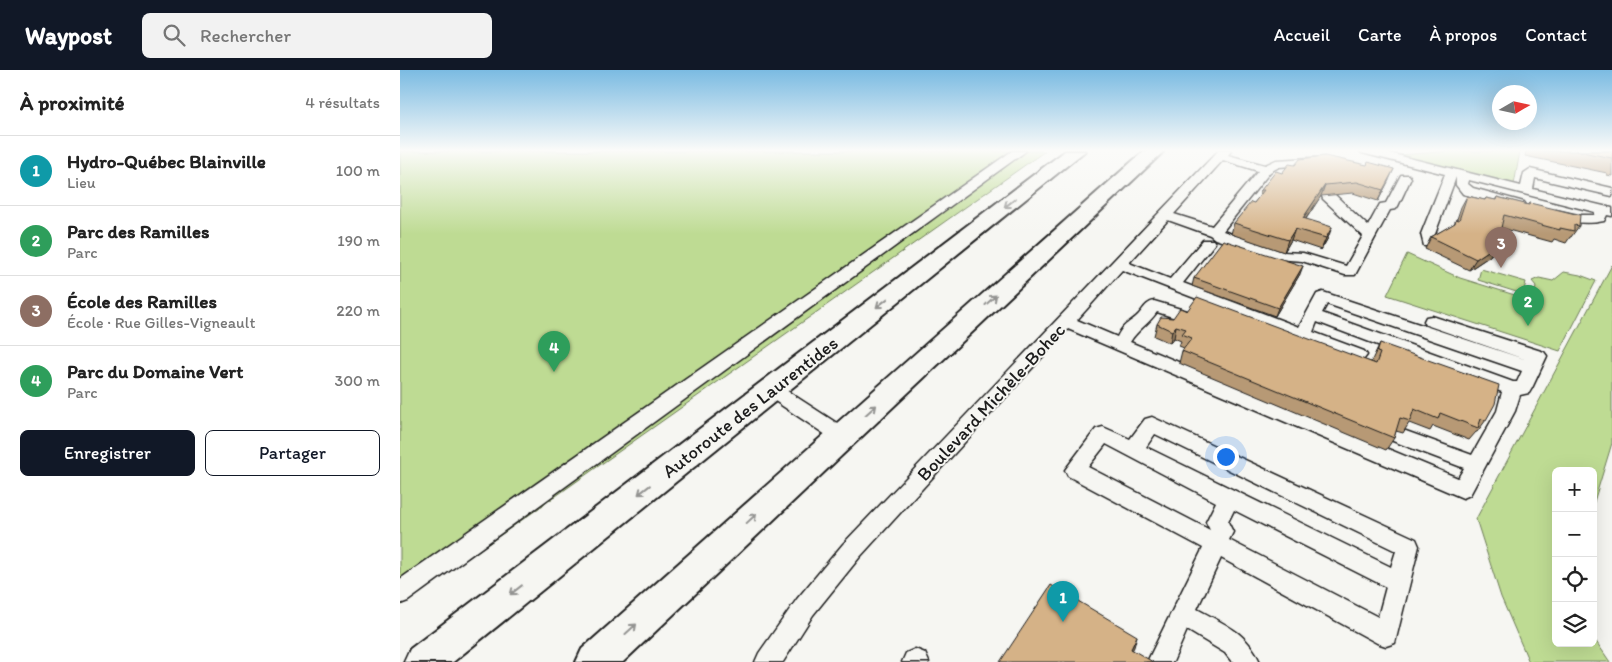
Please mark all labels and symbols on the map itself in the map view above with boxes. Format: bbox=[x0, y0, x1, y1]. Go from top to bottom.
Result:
north arrow bbox=[1492, 85, 1537, 130]
one-way arrow bbox=[1004, 197, 1017, 208]
pin: 3 bbox=[1485, 227, 1517, 268]
pin: 2 bbox=[1512, 285, 1544, 326]
one-way arrow bbox=[985, 294, 998, 306]
one-way arrow bbox=[876, 298, 889, 309]
street label: Boulevard Michèle-Bohec bbox=[912, 318, 1070, 486]
pin: 4 bbox=[538, 331, 570, 372]
street label: Autoroute des Laurentides bbox=[658, 331, 842, 483]
one-way arrow bbox=[865, 404, 878, 416]
your location bbox=[1213, 444, 1239, 470]
one-way arrow bbox=[638, 484, 651, 495]
one-way arrow bbox=[745, 514, 758, 525]
pin: 1 bbox=[1047, 581, 1079, 622]
one-way arrow bbox=[510, 584, 523, 595]
one-way arrow bbox=[625, 623, 638, 635]

